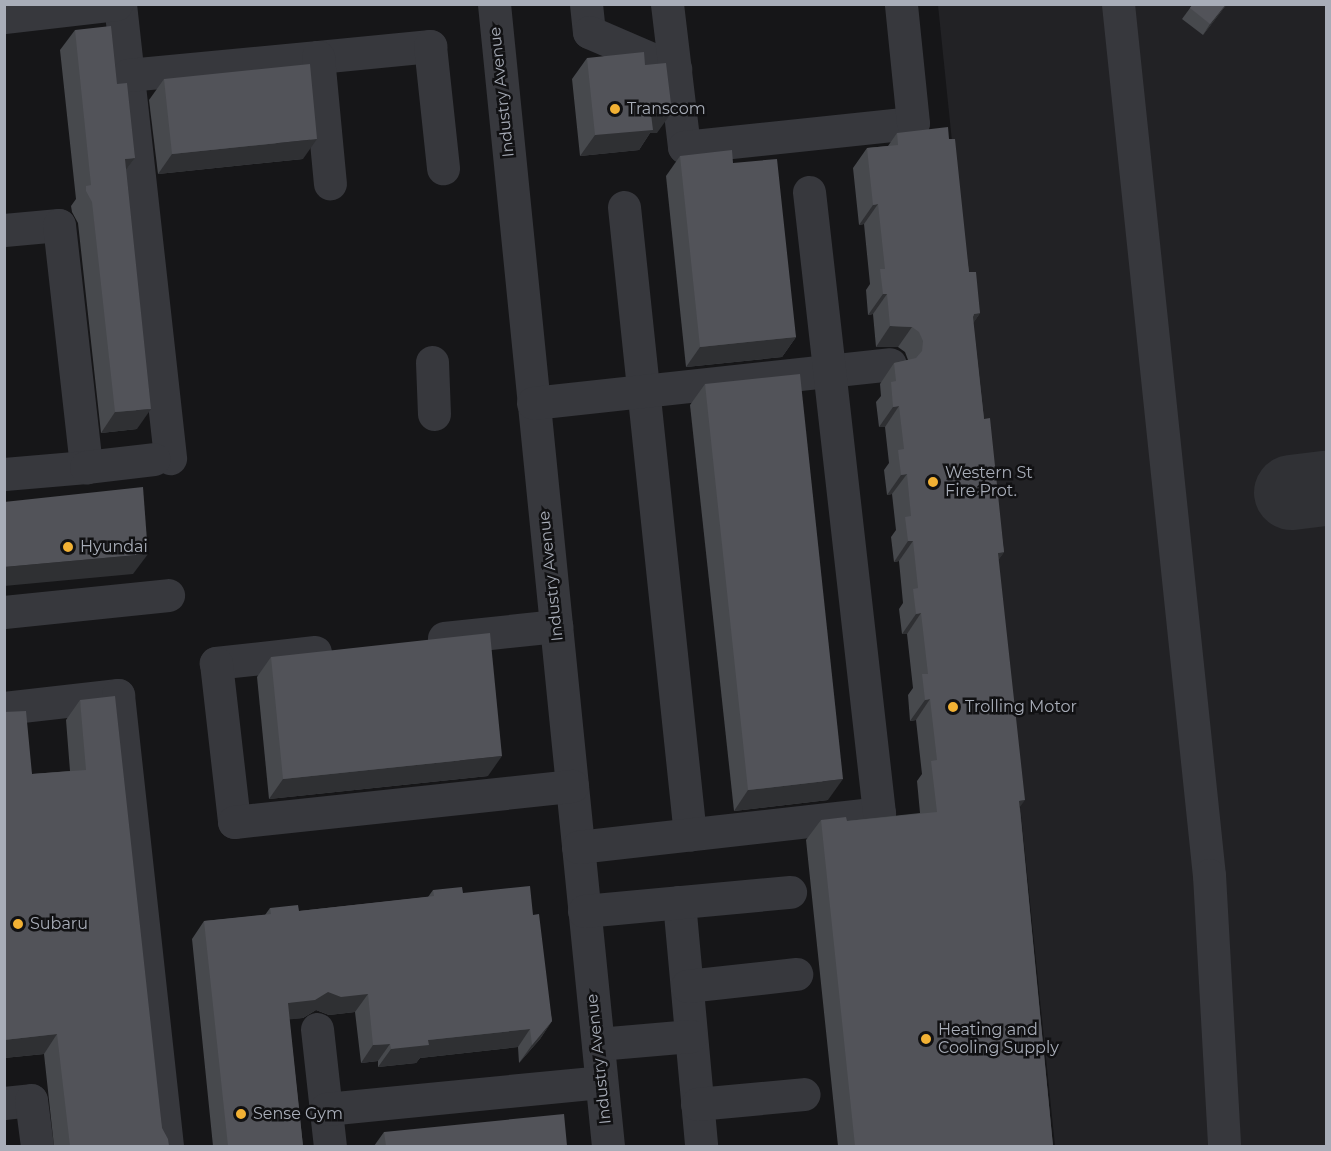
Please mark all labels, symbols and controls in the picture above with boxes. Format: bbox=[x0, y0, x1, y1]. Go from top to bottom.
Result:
street label: Industry Avenue bbox=[486, 26, 518, 158]
place label: Transcom bbox=[627, 99, 706, 119]
marker: Transcom bbox=[608, 102, 622, 116]
place label: Western St Fire Prot. bbox=[945, 463, 1033, 501]
marker: Western St Fire Prot. bbox=[926, 475, 940, 489]
street label: Industry Avenue bbox=[535, 510, 567, 642]
place label: Hyundai bbox=[80, 537, 148, 557]
marker: Hyundai bbox=[61, 540, 75, 554]
place label: Trolling Motor bbox=[965, 697, 1077, 717]
marker: Trolling Motor bbox=[946, 700, 960, 714]
place label: Subaru bbox=[30, 914, 88, 934]
marker: Subaru bbox=[11, 917, 25, 931]
street label: Industry Avenue bbox=[583, 993, 615, 1125]
place label: Heating and Cooling Supply bbox=[938, 1020, 1059, 1058]
marker: Heating and Cooling Supply bbox=[919, 1032, 933, 1046]
place label: Sense Gym bbox=[253, 1104, 343, 1124]
marker: Sense Gym bbox=[234, 1107, 248, 1121]

